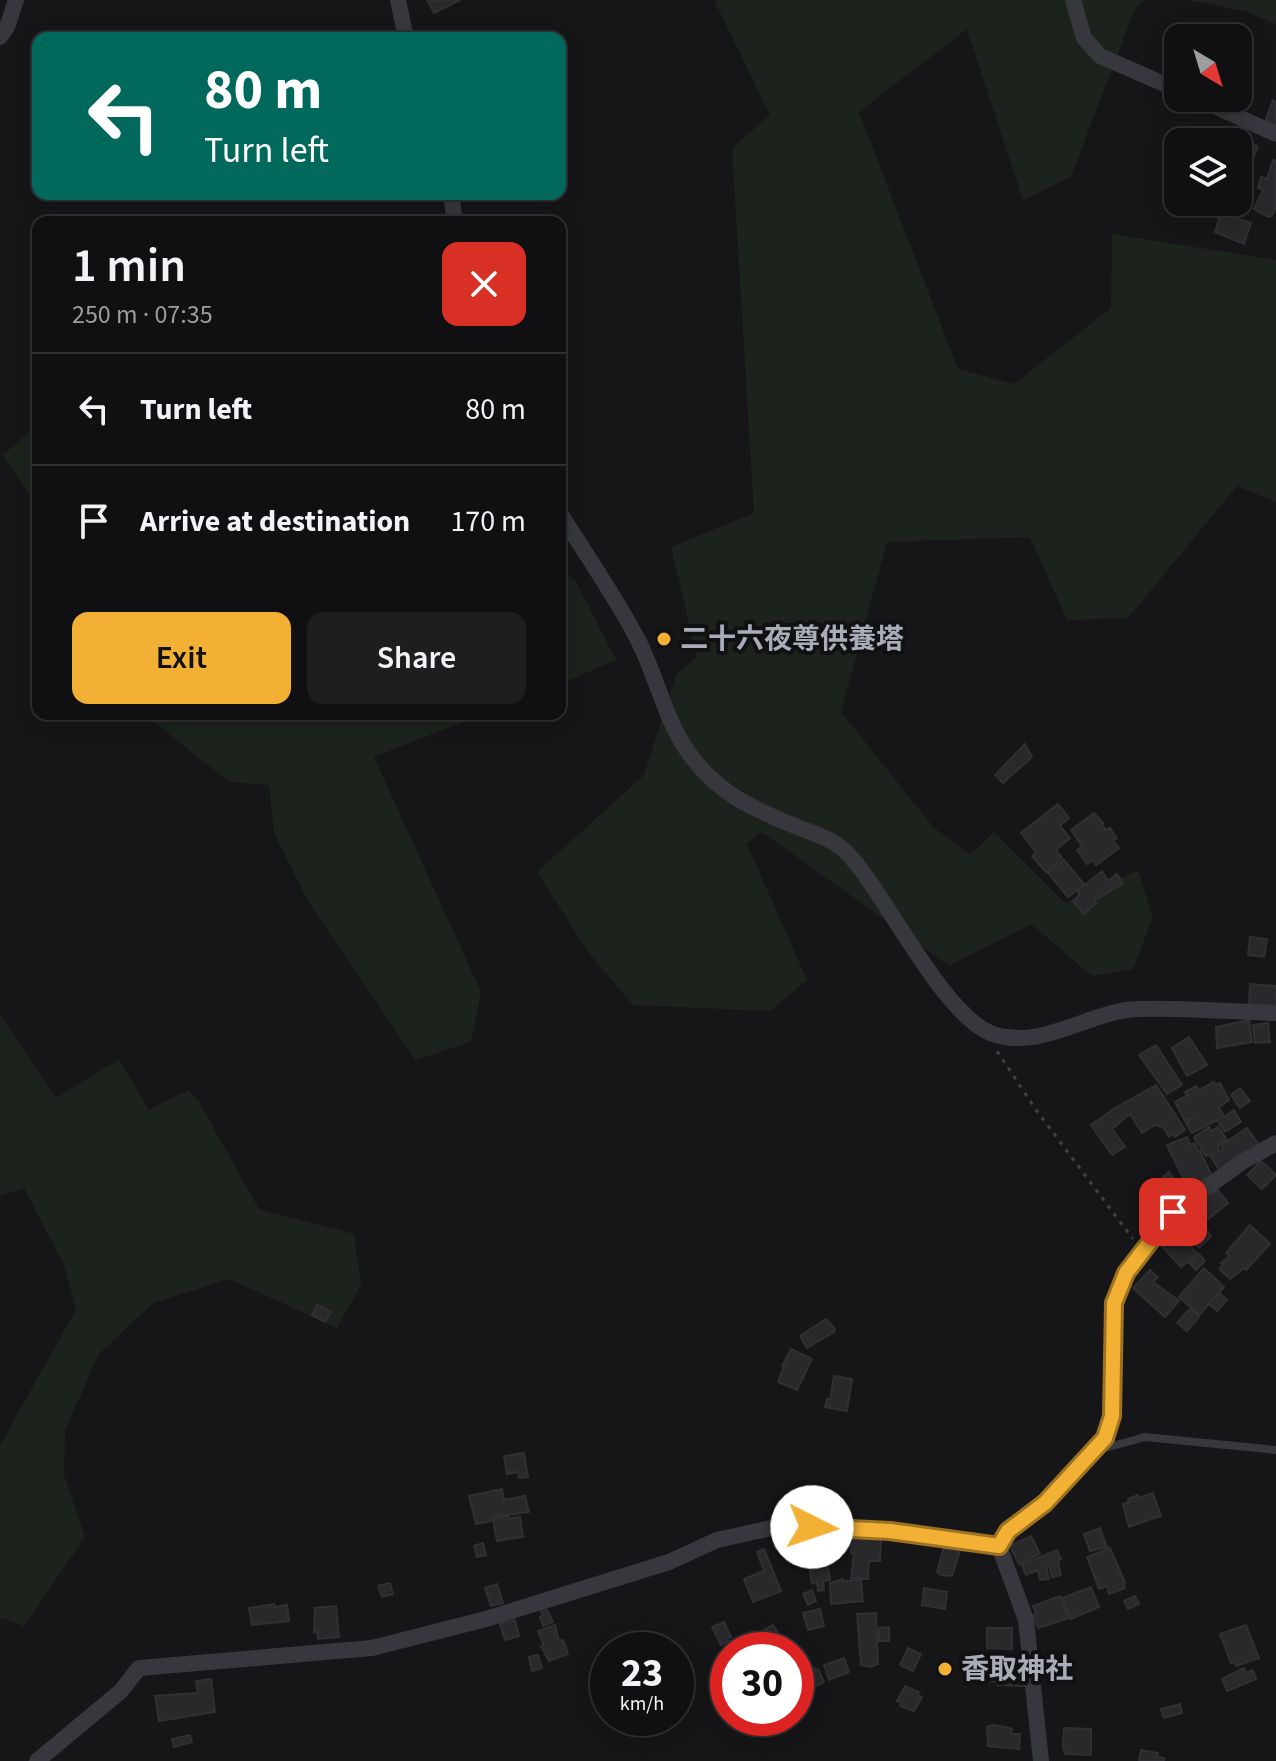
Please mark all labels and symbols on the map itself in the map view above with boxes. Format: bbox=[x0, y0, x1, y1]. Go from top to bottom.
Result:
north arrow bbox=[1164, 24, 1252, 112]
place label: 二十六夜尊供養塔 bbox=[680, 619, 904, 659]
marker: 二十六夜尊供養塔 bbox=[655, 630, 673, 648]
pin bbox=[1139, 1178, 1207, 1246]
position arrow bbox=[770, 1485, 854, 1569]
speed limit sign: 30 bbox=[710, 1632, 814, 1736]
place label: 香取神社 bbox=[961, 1649, 1073, 1689]
marker: 香取神社 bbox=[936, 1660, 954, 1678]

